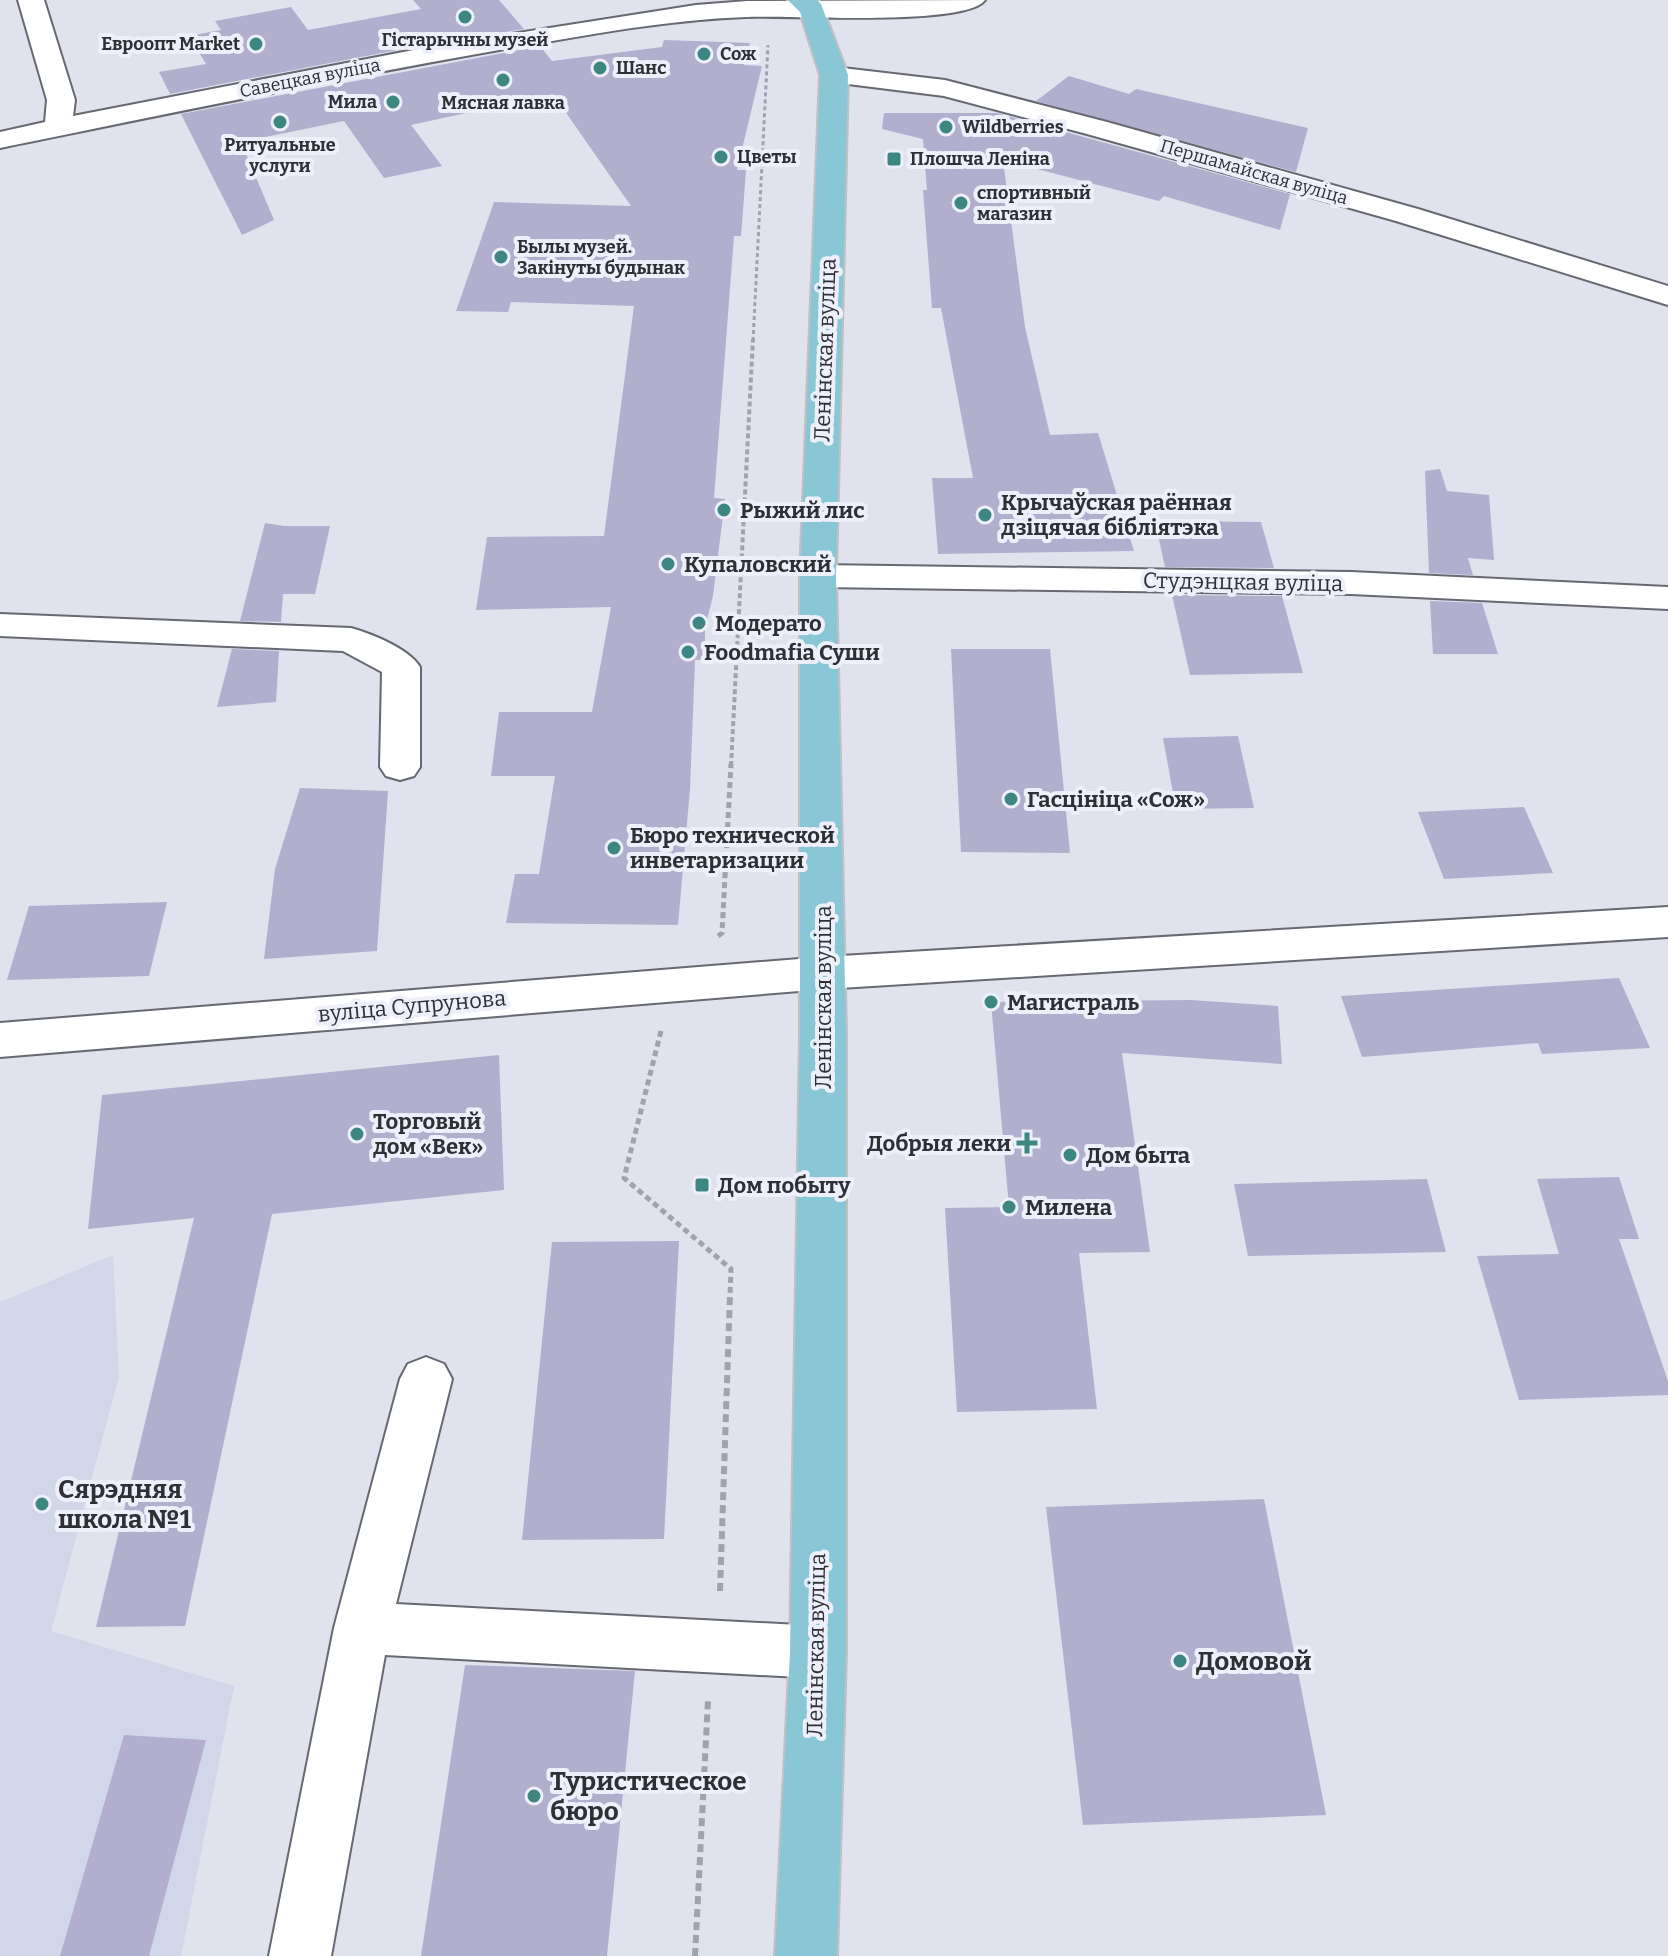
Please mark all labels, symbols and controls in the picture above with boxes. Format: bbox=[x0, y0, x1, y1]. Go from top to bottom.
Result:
marker: Гістарычны музей bbox=[456, 8, 474, 26]
place label: Гістарычны музей bbox=[382, 29, 548, 51]
place label: Евроопт Market bbox=[101, 33, 240, 55]
marker: Евроопт Market bbox=[247, 35, 265, 53]
place label: Сож bbox=[720, 43, 757, 65]
marker: Сож bbox=[695, 45, 713, 63]
street label: Савецкая вуліца bbox=[238, 54, 382, 102]
place label: Шанс bbox=[616, 57, 666, 79]
marker: Шанс bbox=[591, 59, 609, 77]
marker: Мясная лавка bbox=[494, 71, 512, 89]
place label: Мила bbox=[328, 91, 377, 113]
place label: Мясная лавка bbox=[441, 92, 565, 114]
marker: Мила bbox=[384, 93, 402, 111]
marker: Ритуальные услуги bbox=[271, 113, 289, 131]
place label: Wildberries bbox=[962, 116, 1064, 138]
marker: Wildberries bbox=[937, 118, 955, 136]
place label: Ритуальные услуги bbox=[224, 134, 336, 177]
street label: Першамайская вуліца bbox=[1158, 135, 1351, 209]
place label: Цветы bbox=[737, 146, 796, 168]
marker: Цветы bbox=[712, 148, 730, 166]
place label: Плошча Леніна bbox=[910, 148, 1050, 170]
marker: Плошча Леніна bbox=[885, 150, 903, 168]
place label: спортивный магазин bbox=[977, 182, 1091, 225]
marker: спортивный магазин bbox=[952, 194, 970, 212]
place label: Былы музей. Закінуты будынак bbox=[517, 236, 685, 279]
marker: Былы музей. Закінуты будынак bbox=[492, 248, 510, 266]
street label: Ленінская вуліца bbox=[808, 258, 842, 442]
place label: Крычаўская раённая дзіцячая бібліятэка bbox=[1001, 489, 1232, 541]
place label: Рыжий лис bbox=[740, 497, 865, 524]
marker: Рыжий лис bbox=[715, 501, 733, 519]
marker: Крычаўская раённая дзіцячая бібліятэка bbox=[976, 506, 994, 524]
place label: Купаловский bbox=[684, 551, 832, 578]
marker: Купаловский bbox=[659, 555, 677, 573]
street label: Студэнцкая вуліца bbox=[1143, 567, 1343, 597]
place label: Модерато bbox=[715, 610, 822, 637]
marker: Модерато bbox=[690, 614, 708, 632]
place label: Foodmafia Суши bbox=[704, 639, 880, 666]
marker: Foodmafia Суши bbox=[679, 643, 697, 661]
place label: Гасцініца «Сож» bbox=[1027, 786, 1205, 813]
marker: Гасцініца «Сож» bbox=[1002, 790, 1020, 808]
place label: Бюро технической инветаризации bbox=[630, 822, 835, 874]
marker: Бюро технической инветаризации bbox=[605, 839, 623, 857]
street label: Ленінская вуліца bbox=[810, 905, 837, 1089]
street label: вуліца Супрунова bbox=[317, 984, 507, 1028]
place label: Магистраль bbox=[1007, 989, 1139, 1016]
marker: Магистраль bbox=[982, 993, 1000, 1011]
place label: Торговый дом «Век» bbox=[373, 1108, 483, 1160]
marker: Торговый дом «Век» bbox=[348, 1125, 366, 1143]
place label: Добрыя леки bbox=[867, 1130, 1011, 1157]
marker: Добрыя леки bbox=[1018, 1134, 1036, 1152]
place label: Дом быта bbox=[1086, 1142, 1191, 1169]
marker: Дом быта bbox=[1061, 1146, 1079, 1164]
place label: Дом побыту bbox=[718, 1172, 851, 1199]
marker: Дом побыту bbox=[693, 1176, 711, 1194]
place label: Милена bbox=[1025, 1194, 1113, 1221]
marker: Милена bbox=[1000, 1198, 1018, 1216]
place label: Сярэдняя школа №1 bbox=[58, 1474, 192, 1535]
marker: Сярэдняя школа №1 bbox=[33, 1495, 51, 1513]
street label: Ленінская вуліца bbox=[801, 1553, 831, 1737]
place label: Домовой bbox=[1196, 1646, 1311, 1677]
marker: Домовой bbox=[1171, 1652, 1189, 1670]
place label: Туристическое бюро bbox=[550, 1766, 747, 1827]
marker: Туристическое бюро bbox=[525, 1787, 543, 1805]

